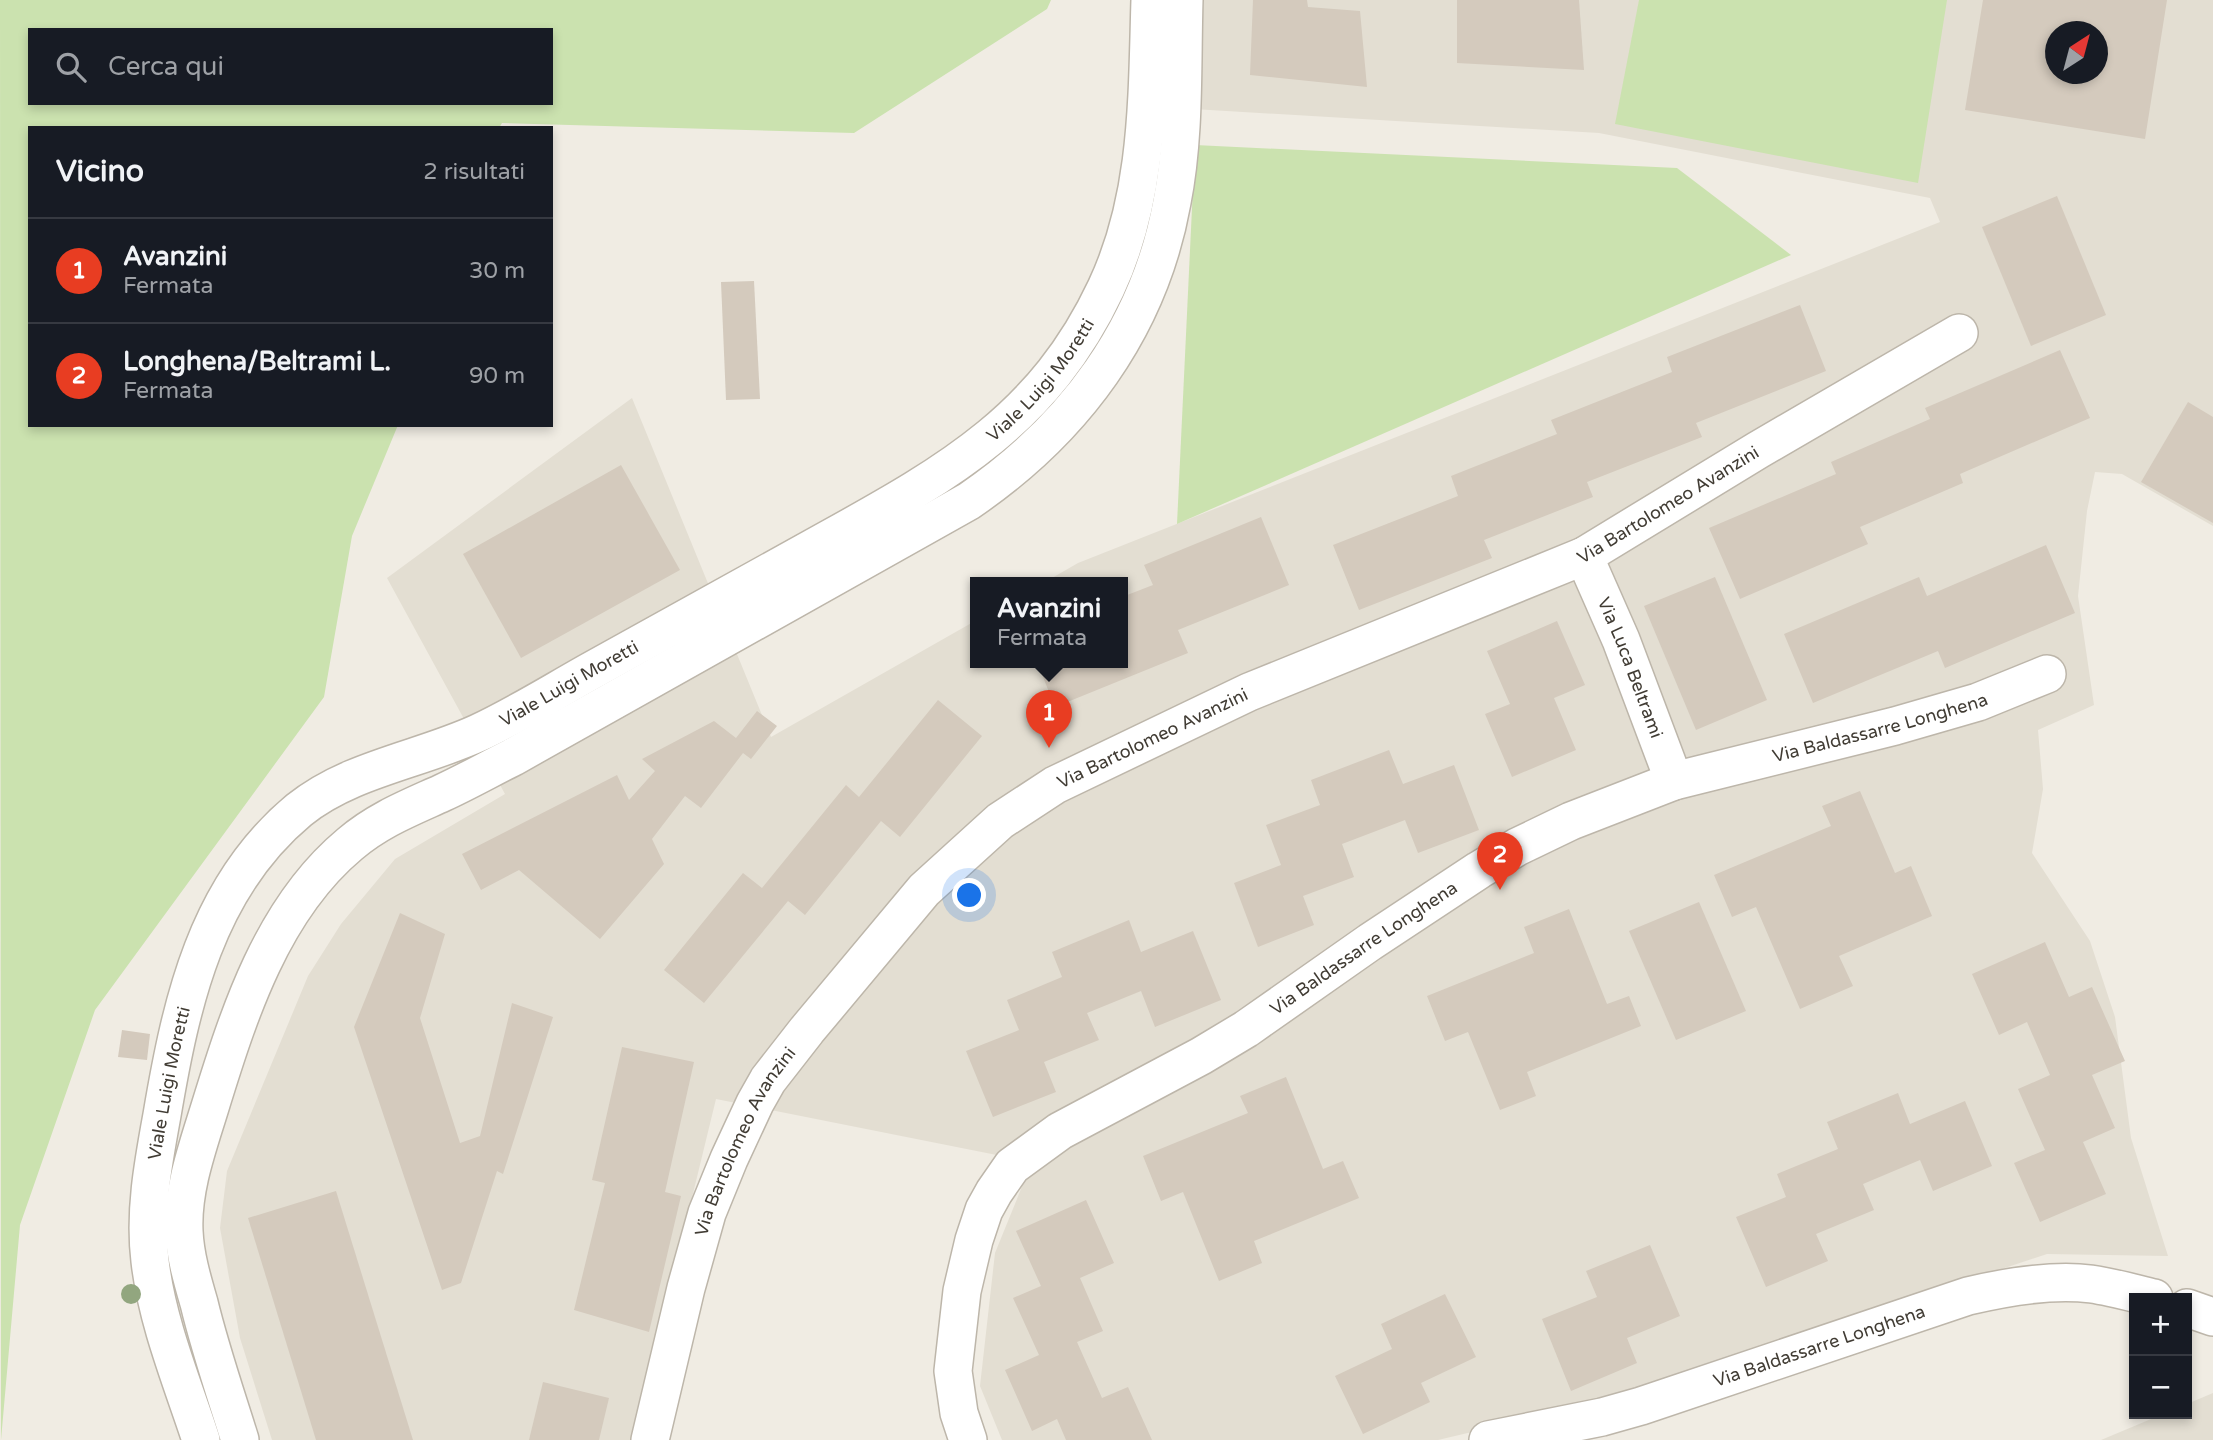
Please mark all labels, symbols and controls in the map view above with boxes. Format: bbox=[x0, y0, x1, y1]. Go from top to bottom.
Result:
north arrow bbox=[2045, 21, 2108, 84]
search box bbox=[28, 28, 553, 105]
icon: search bbox=[52, 48, 90, 86]
text: Cerca qui bbox=[108, 51, 224, 82]
text: Vicino bbox=[56, 153, 144, 190]
text: 2 risultati bbox=[423, 158, 525, 186]
text: Avanzini bbox=[123, 241, 227, 272]
text: 1 bbox=[72, 257, 86, 285]
text: 30 m bbox=[469, 257, 525, 285]
text: Fermata bbox=[123, 272, 213, 300]
street label: Viale Luigi Moretti bbox=[982, 315, 1099, 446]
text: Longhena/Beltrami L. bbox=[123, 346, 391, 377]
text: 2 bbox=[72, 362, 86, 390]
text: 90 m bbox=[469, 362, 525, 390]
text: Fermata bbox=[123, 377, 213, 405]
street label: Via Bartolomeo Avanzini bbox=[1573, 441, 1763, 568]
popup bbox=[970, 577, 1128, 668]
text: Avanzini bbox=[997, 593, 1101, 624]
street label: Via Luca Beltrami bbox=[1593, 594, 1668, 741]
text: Fermata bbox=[997, 624, 1087, 652]
street label: Viale Luigi Moretti bbox=[496, 636, 642, 731]
street label: Via Bartolomeo Avanzini bbox=[1054, 683, 1251, 793]
street label: Via Baldassarre Longhena bbox=[1770, 688, 1991, 767]
pin: 1 bbox=[1026, 690, 1072, 748]
pin: 2 bbox=[1477, 832, 1523, 890]
street label: Via Baldassarre Longhena bbox=[1266, 876, 1461, 1020]
your location bbox=[952, 878, 986, 912]
street label: Viale Luigi Moretti bbox=[143, 1004, 195, 1162]
street label: Via Bartolomeo Avanzini bbox=[690, 1043, 801, 1239]
map controls bbox=[2129, 1293, 2192, 1419]
button: + bbox=[2129, 1293, 2192, 1356]
street label: Via Baldassarre Longhena bbox=[1711, 1300, 1928, 1392]
button: − bbox=[2129, 1356, 2192, 1419]

